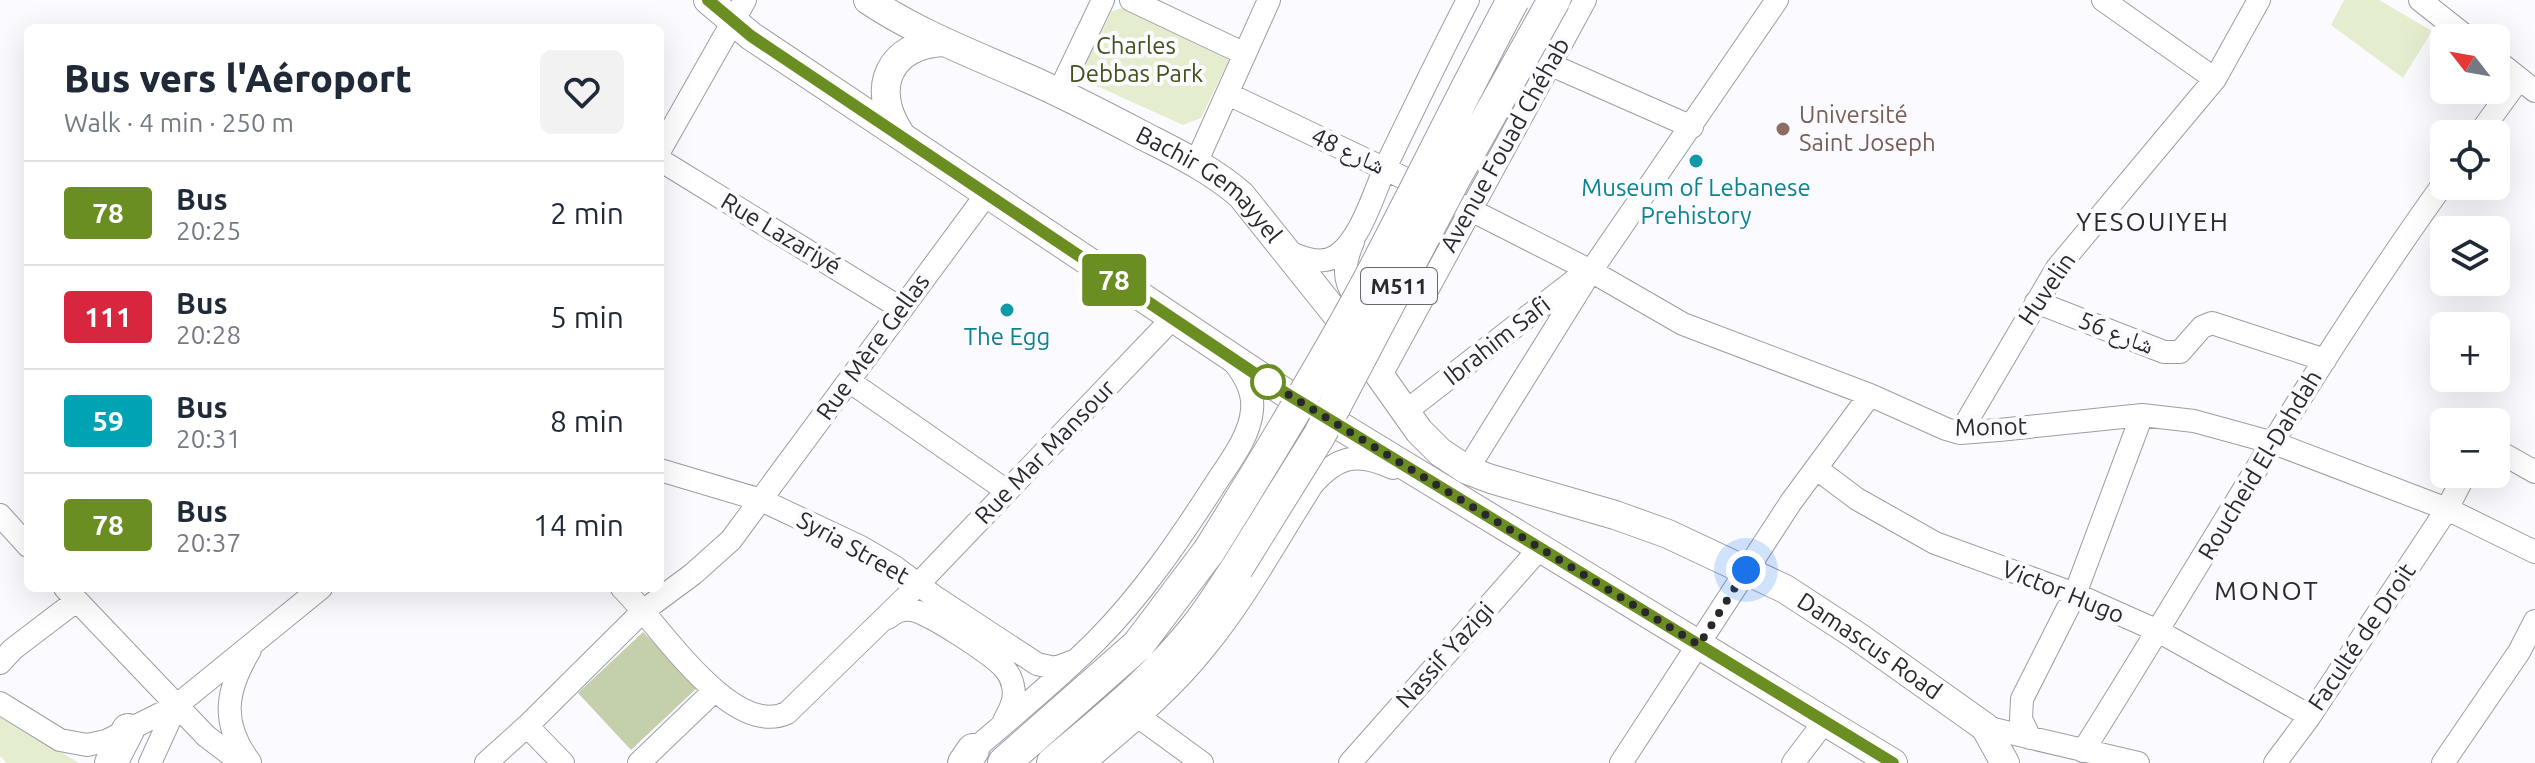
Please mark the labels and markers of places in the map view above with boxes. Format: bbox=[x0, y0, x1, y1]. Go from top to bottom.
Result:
place label: Université Saint Joseph bbox=[1799, 101, 1936, 156]
marker: Université Saint Joseph bbox=[1774, 120, 1792, 138]
marker: Museum of Lebanese Prehistory bbox=[1687, 152, 1705, 170]
place label: Museum of Lebanese Prehistory bbox=[1581, 174, 1811, 229]
marker: The Egg bbox=[998, 301, 1016, 319]
place label: The Egg bbox=[964, 323, 1050, 350]
unlabelled marker bbox=[1251, 365, 1285, 399]

